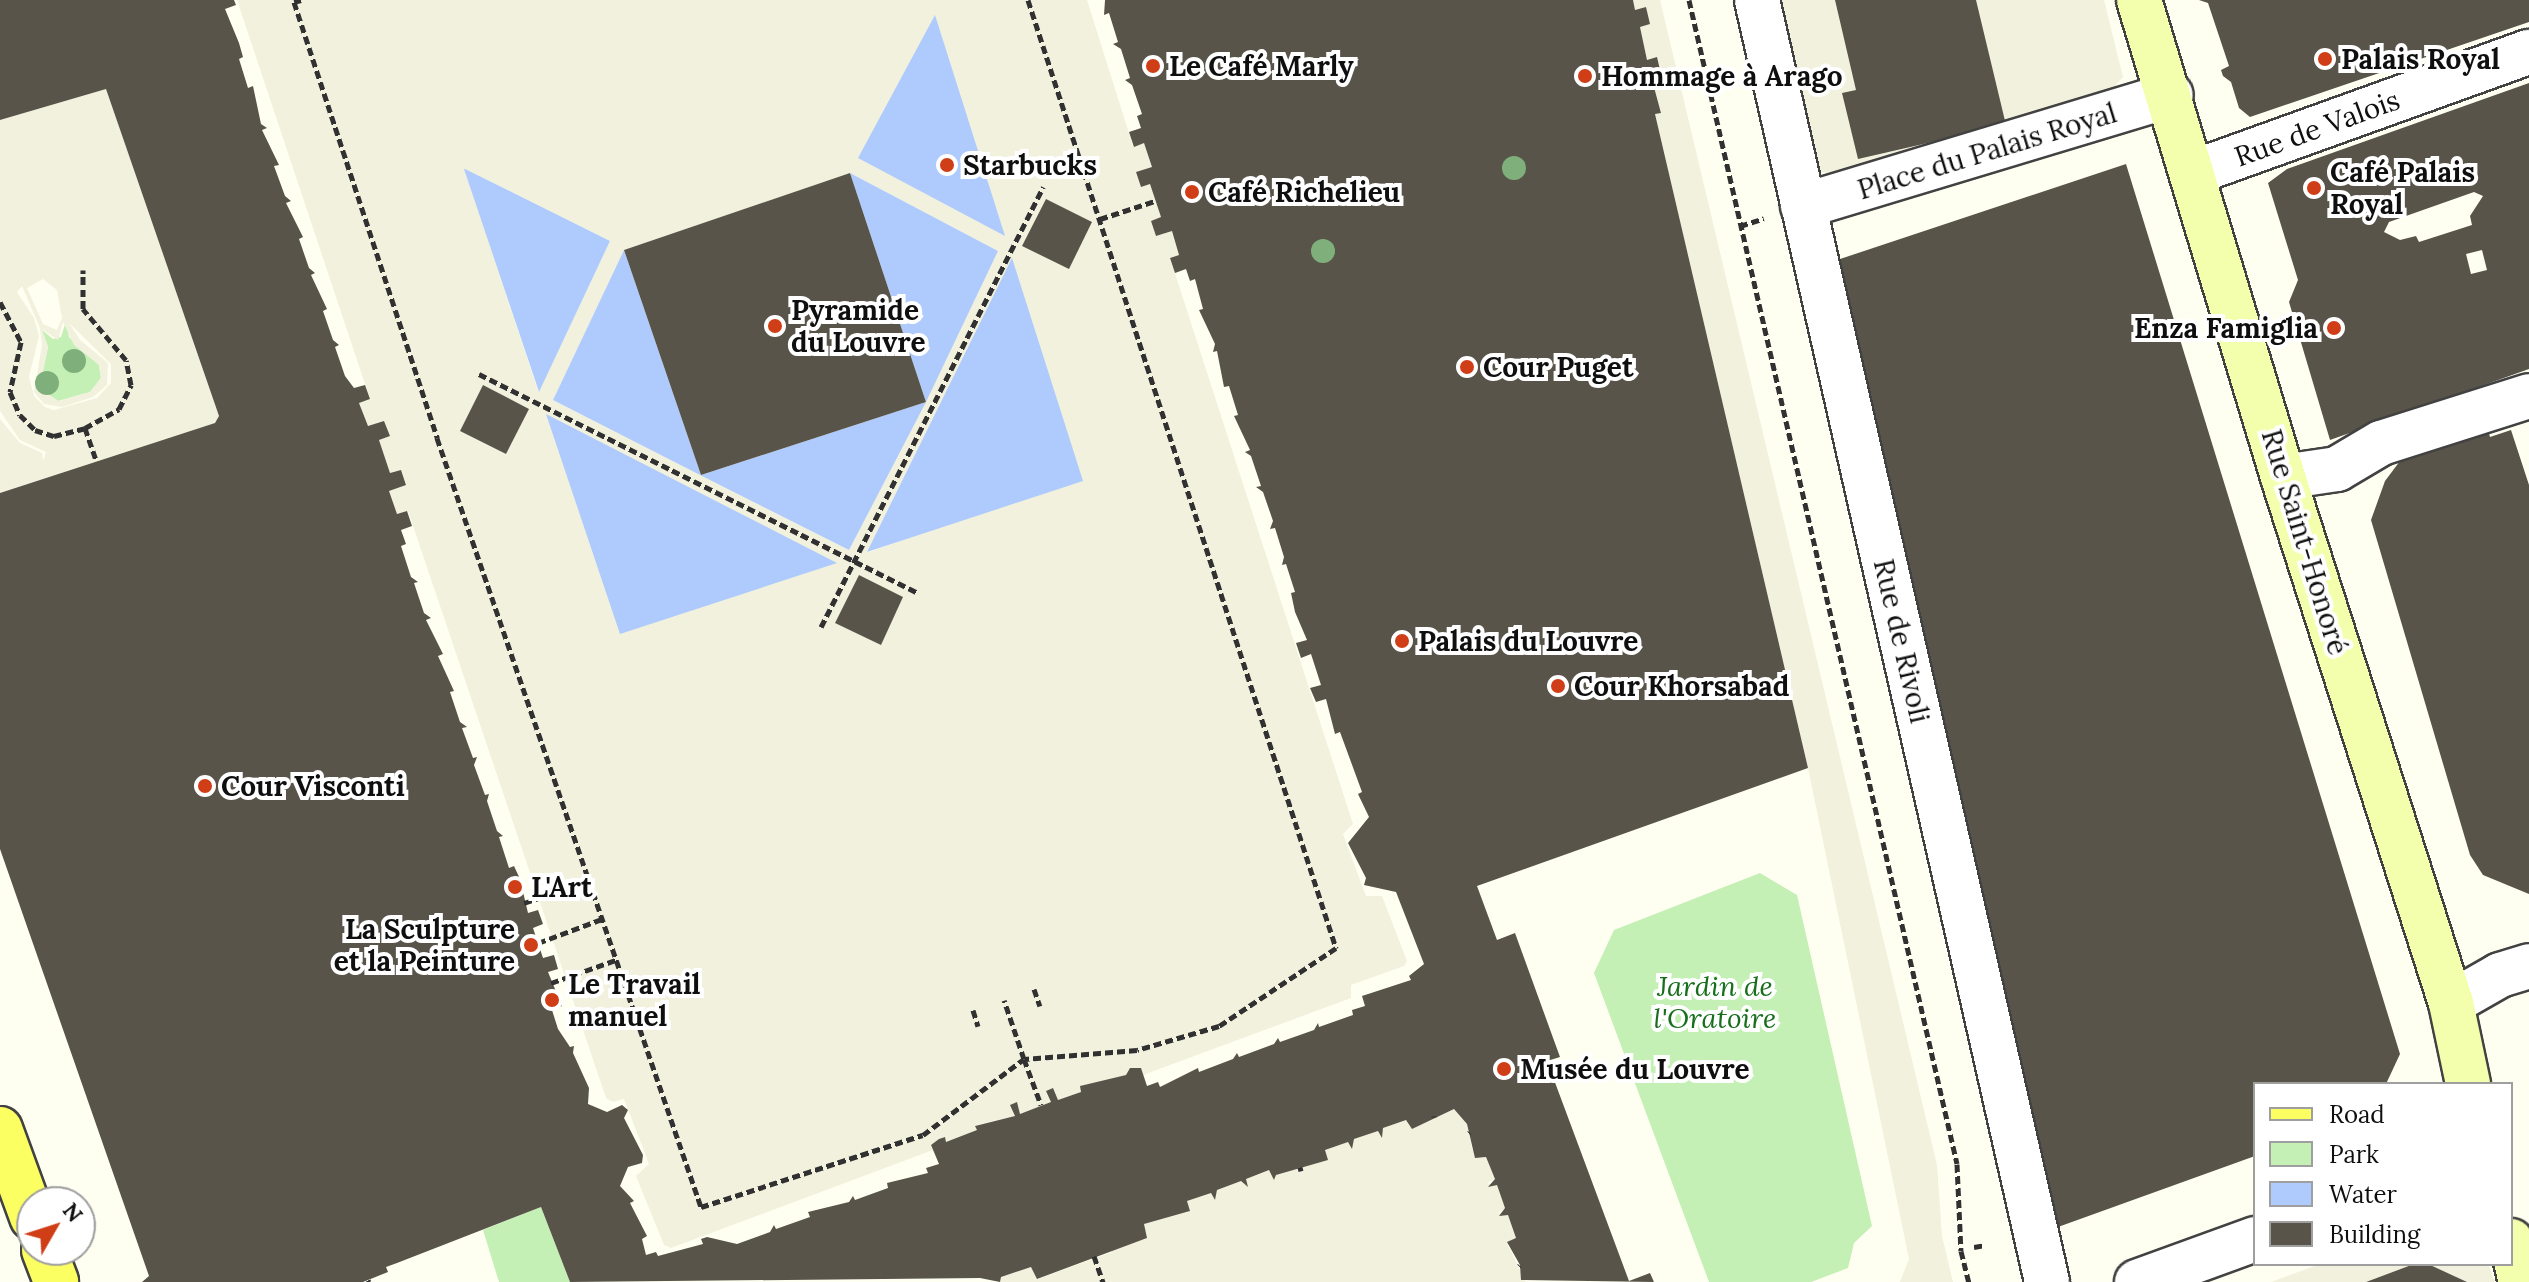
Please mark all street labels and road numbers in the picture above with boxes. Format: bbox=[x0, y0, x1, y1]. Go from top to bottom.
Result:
street label: Rue de Valois bbox=[2230, 83, 2404, 173]
street label: Place du Palais Royal bbox=[1854, 96, 2120, 206]
street label: Rue Saint-Honoré bbox=[2255, 425, 2355, 659]
street label: Rue de Rivoli bbox=[1867, 556, 1937, 726]

